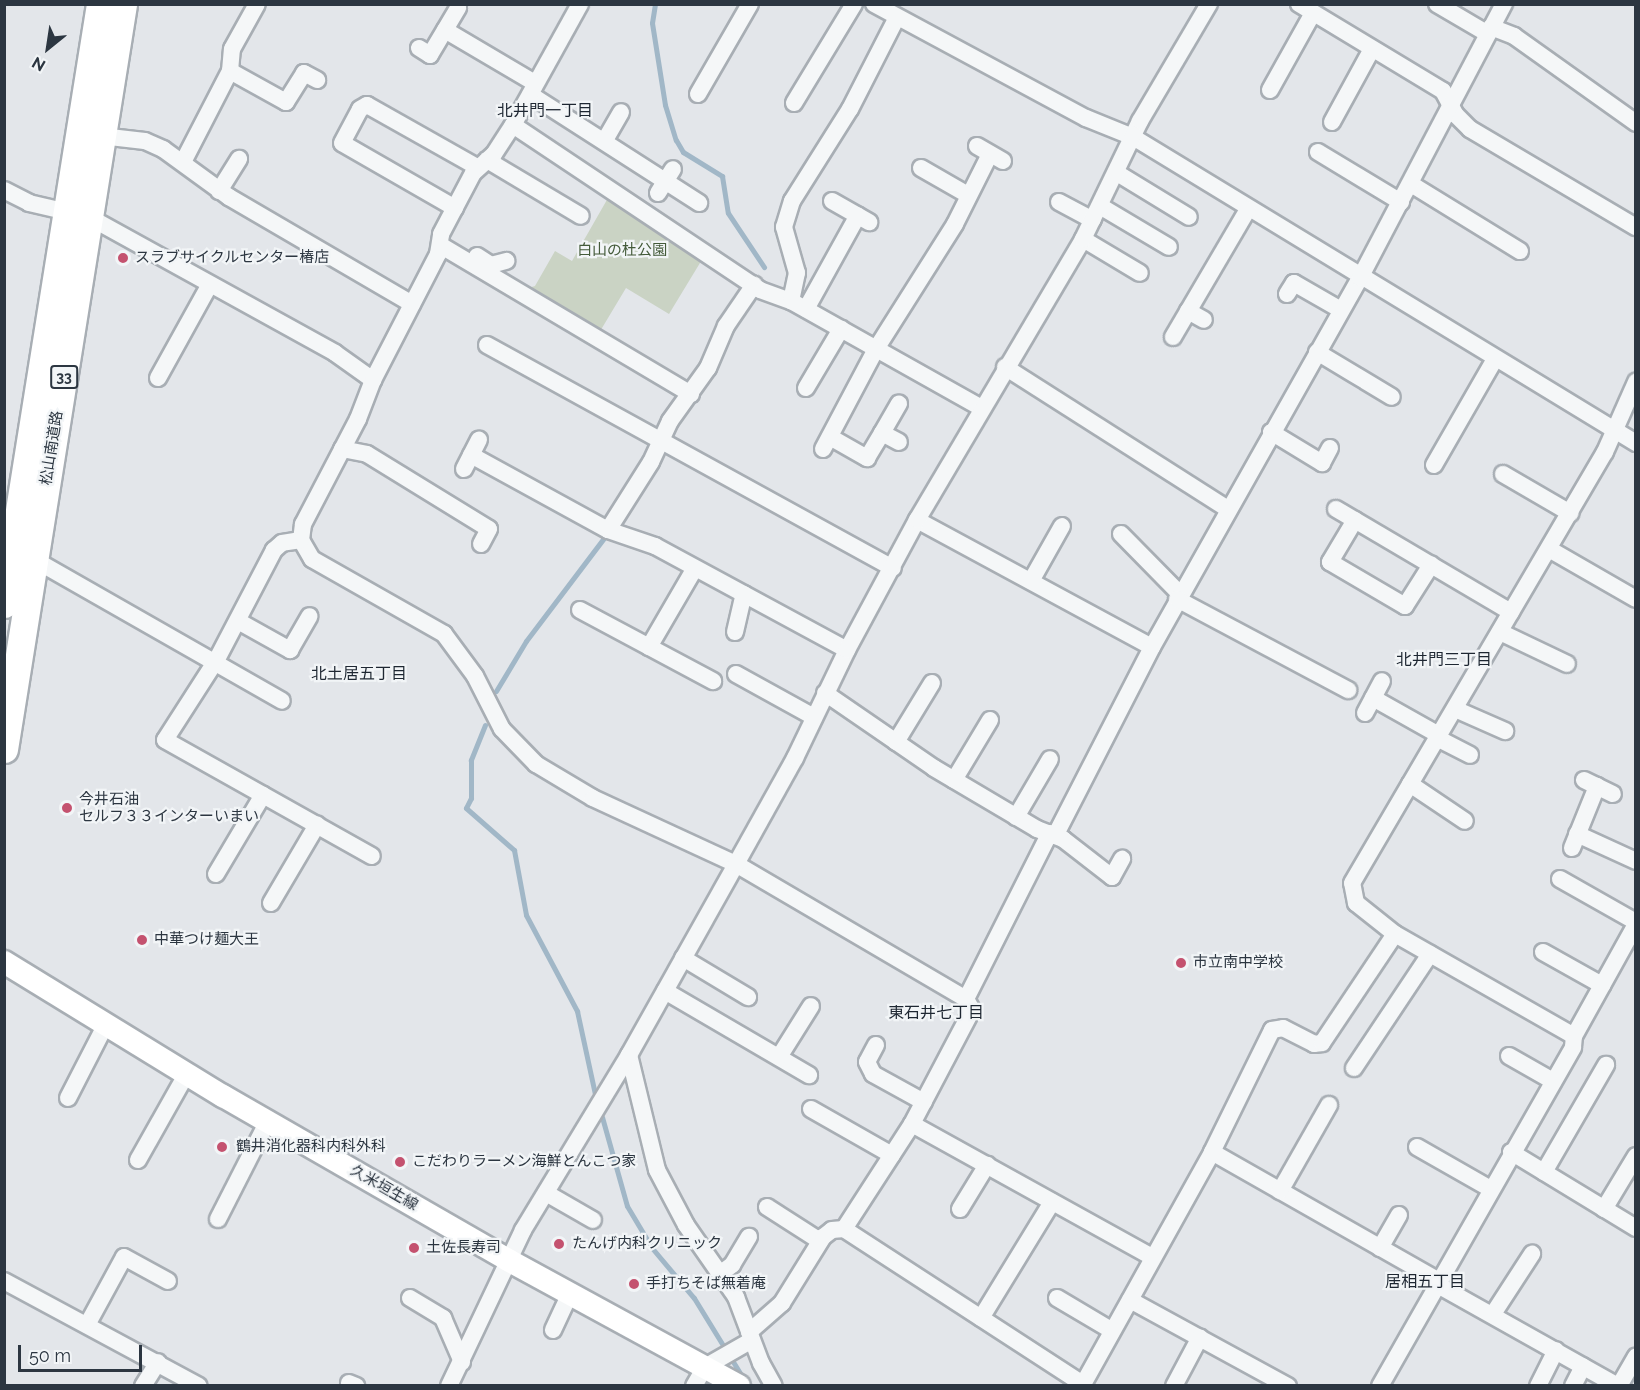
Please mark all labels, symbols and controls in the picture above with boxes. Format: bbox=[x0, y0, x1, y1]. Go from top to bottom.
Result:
north arrow bbox=[18, 18, 78, 78]
text: N bbox=[29, 53, 49, 75]
district label: 北井門一丁目 bbox=[497, 101, 593, 121]
park label: 白山の杜公園 bbox=[577, 242, 667, 260]
place label: スラブサイクルセンター椿店 bbox=[135, 249, 330, 267]
marker: スラブサイクルセンター椿店 bbox=[116, 251, 130, 265]
road number: 33 bbox=[49, 366, 79, 388]
street label: 松山南道路 bbox=[37, 410, 67, 486]
district label: 北井門三丁目 bbox=[1396, 650, 1492, 670]
district label: 北土居五丁目 bbox=[311, 664, 407, 684]
place label: 今井石油 セルフ３３インターいまい bbox=[79, 790, 259, 825]
marker: 今井石油 セルフ３３インターいまい bbox=[60, 801, 74, 815]
place label: 中華つけ麺大王 bbox=[154, 931, 259, 949]
marker: 中華つけ麺大王 bbox=[135, 933, 149, 947]
place label: 市立南中学校 bbox=[1193, 954, 1283, 972]
marker: 市立南中学校 bbox=[1174, 956, 1188, 970]
district label: 東石井七丁目 bbox=[888, 1003, 984, 1023]
marker: 鶴井消化器科内科外科 bbox=[213, 1138, 231, 1156]
place label: 鶴井消化器科内科外科 bbox=[236, 1138, 386, 1156]
place label: こだわりラーメン海鮮とんこつ家 bbox=[412, 1153, 637, 1171]
marker: こだわりラーメン海鮮とんこつ家 bbox=[393, 1155, 407, 1169]
street label: 久米垣生線 bbox=[347, 1161, 421, 1215]
marker: たんげ内科クリニック bbox=[550, 1235, 568, 1253]
place label: たんげ内科クリニック bbox=[572, 1235, 722, 1253]
place label: 土佐長寿司 bbox=[426, 1239, 501, 1257]
marker: 土佐長寿司 bbox=[407, 1241, 421, 1255]
district label: 居相五丁目 bbox=[1385, 1272, 1465, 1292]
place label: 手打ちそば無着庵 bbox=[646, 1275, 766, 1293]
marker: 手打ちそば無着庵 bbox=[627, 1277, 641, 1291]
scale bar bbox=[21, 1333, 146, 1371]
text: 50 m bbox=[29, 1345, 71, 1366]

